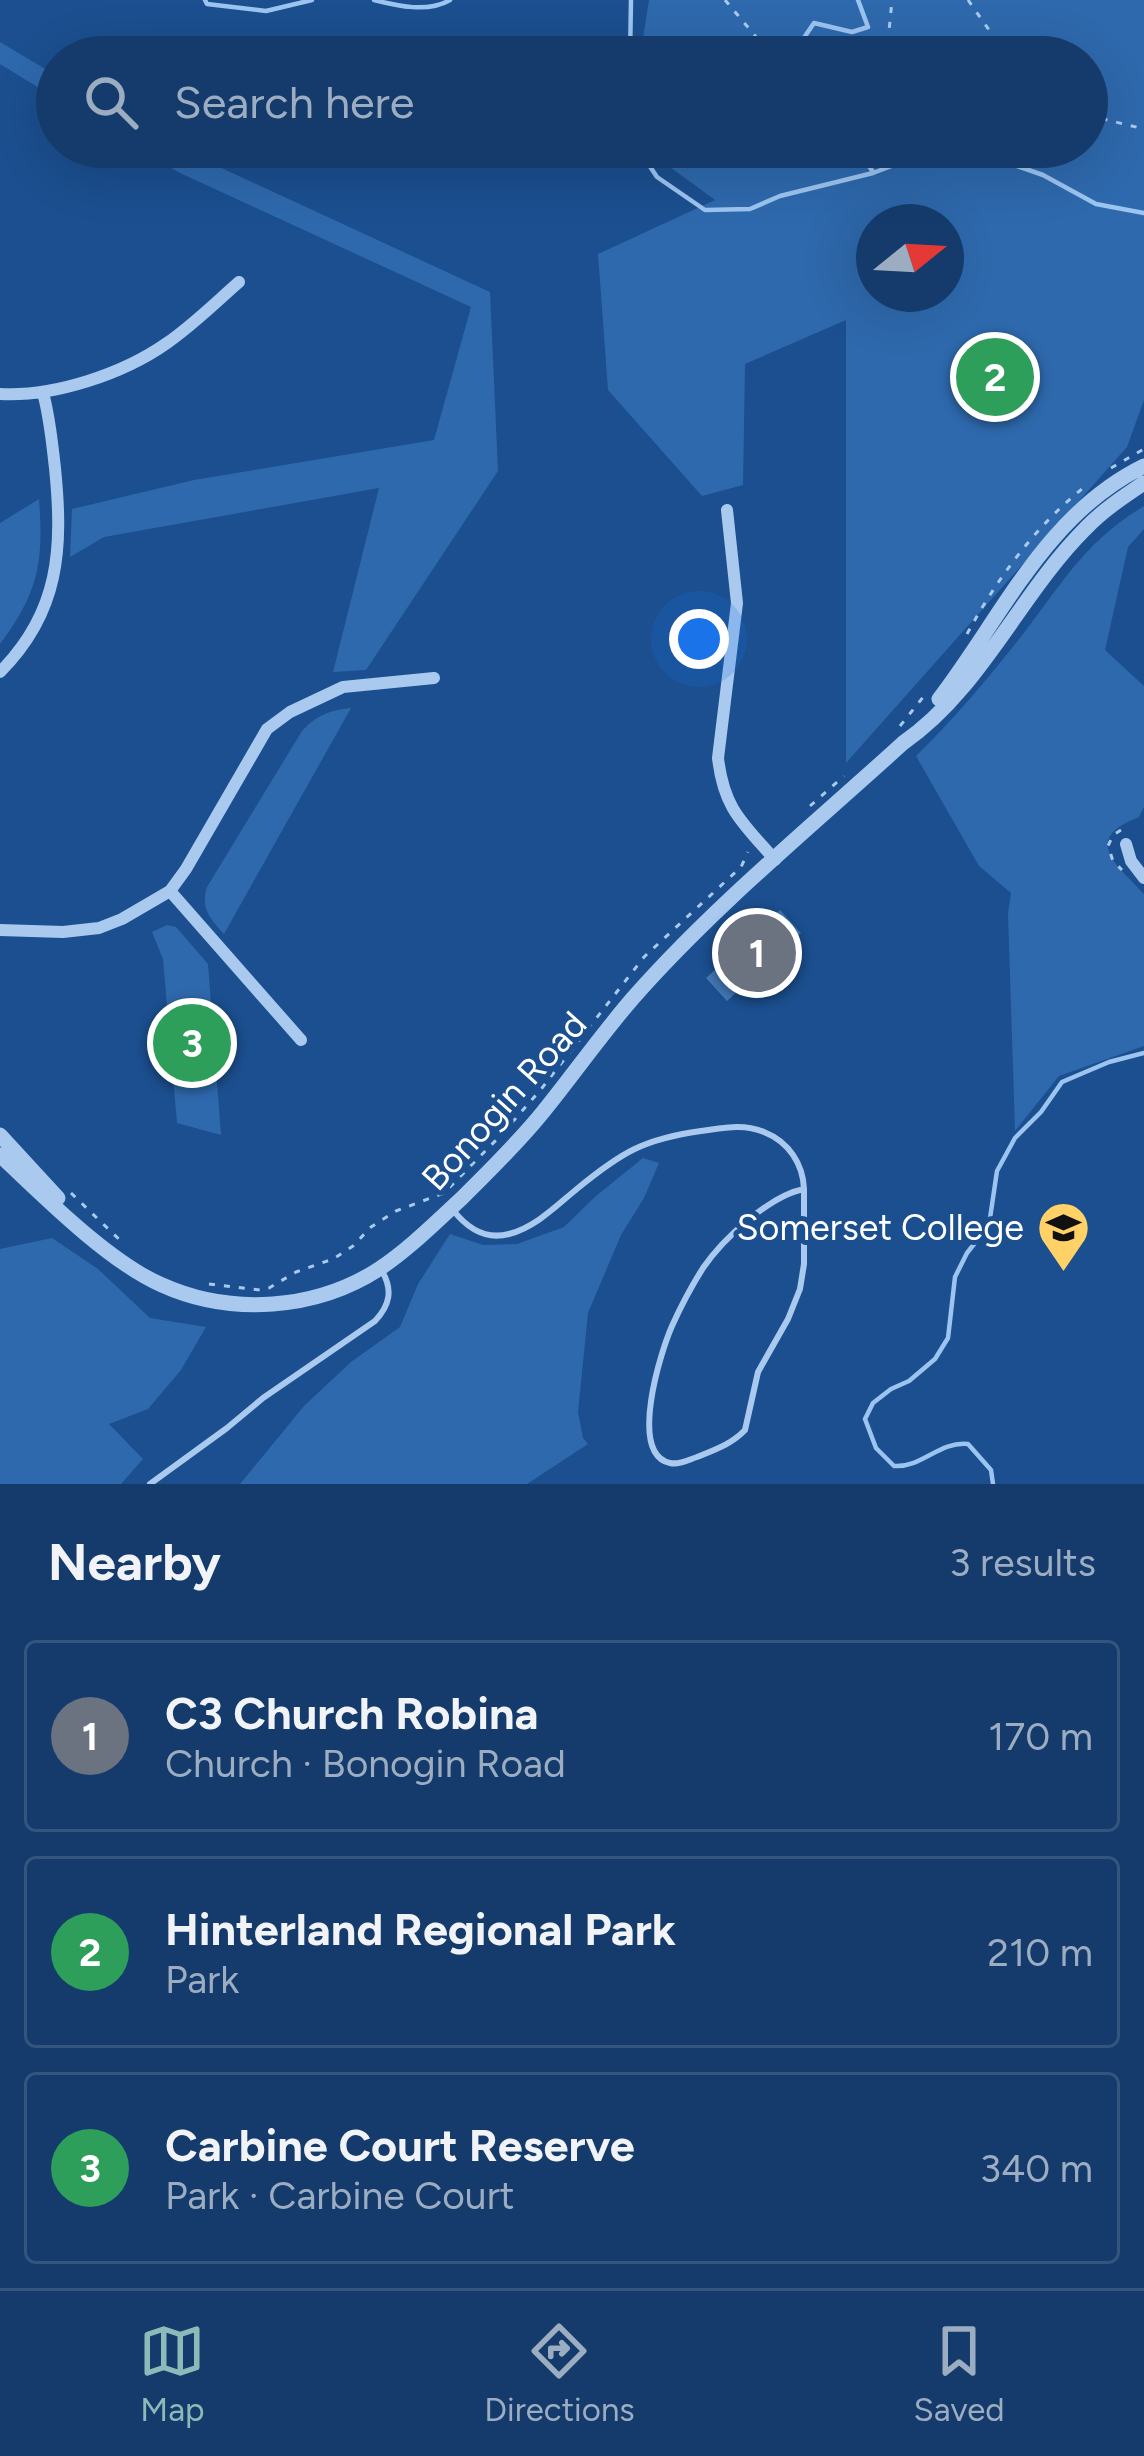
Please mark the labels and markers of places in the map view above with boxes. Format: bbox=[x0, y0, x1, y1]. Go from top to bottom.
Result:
pin: 2 bbox=[956, 332, 1034, 422]
pin: 1 bbox=[718, 908, 796, 998]
pin: 3 bbox=[153, 998, 231, 1088]
school or university icon: Somerset College bbox=[1035, 1199, 1091, 1273]
place label: Somerset College bbox=[737, 1206, 1024, 1249]

